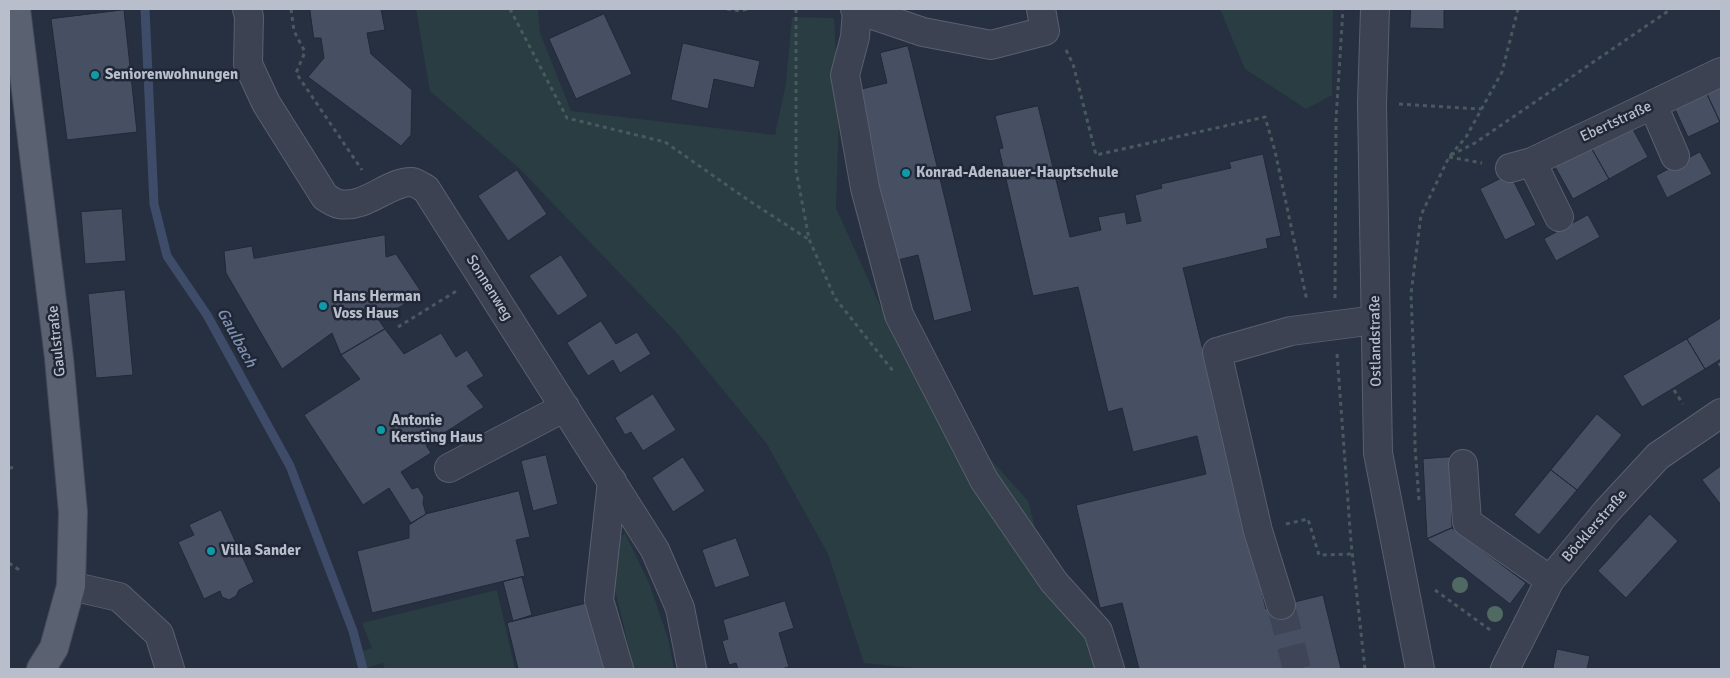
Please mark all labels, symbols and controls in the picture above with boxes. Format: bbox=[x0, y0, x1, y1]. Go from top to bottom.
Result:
place label: Seniorenwohnungen bbox=[105, 66, 238, 84]
marker: Seniorenwohnungen bbox=[89, 69, 101, 81]
street label: Ebertstraße bbox=[1577, 98, 1655, 146]
place label: Konrad-Adenauer-Hauptschule bbox=[916, 164, 1118, 182]
marker: Konrad-Adenauer-Hauptschule bbox=[900, 167, 912, 179]
street label: Sonnenweg bbox=[462, 252, 516, 324]
place label: Hans Herman Voss Haus bbox=[333, 288, 421, 323]
street label: Ostlandstraße bbox=[1366, 295, 1386, 387]
marker: Hans Herman Voss Haus bbox=[317, 300, 329, 312]
street label: Gaulstraße bbox=[44, 304, 70, 378]
water label: Gaulbach bbox=[212, 305, 260, 371]
place label: Antonie Kersting Haus bbox=[391, 412, 483, 447]
marker: Antonie Kersting Haus bbox=[375, 424, 387, 436]
street label: Böcklerstraße bbox=[1559, 486, 1631, 566]
place label: Villa Sander bbox=[221, 542, 301, 560]
marker: Villa Sander bbox=[205, 545, 217, 557]

